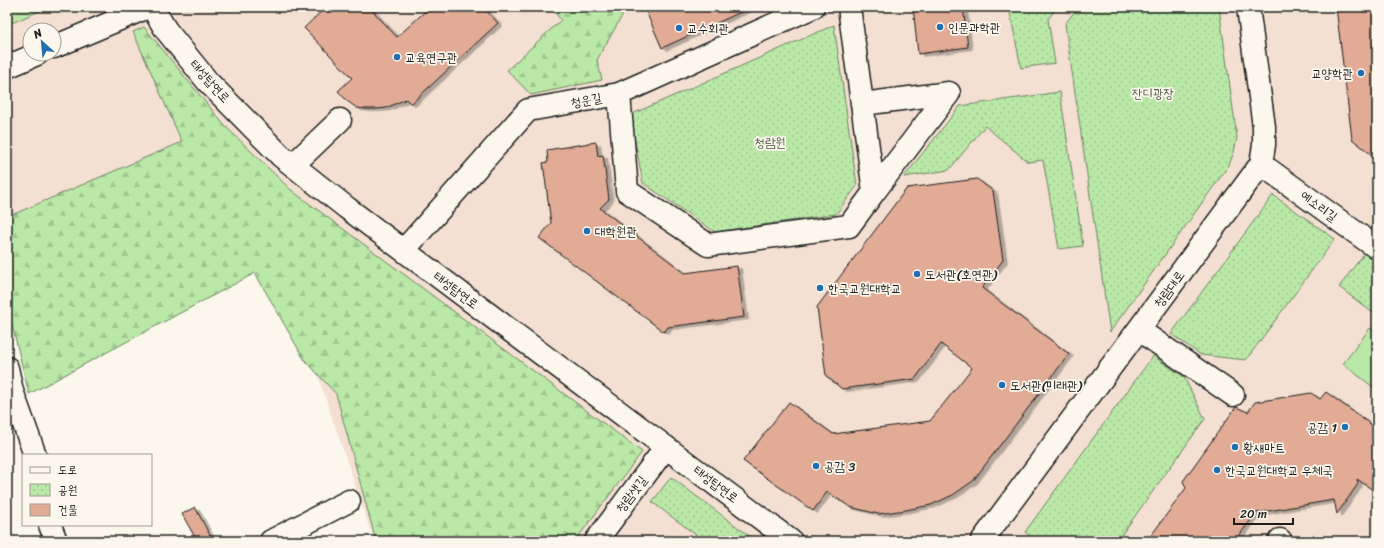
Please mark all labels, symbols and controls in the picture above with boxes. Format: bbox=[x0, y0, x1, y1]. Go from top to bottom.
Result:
place label: 인문과학관 bbox=[948, 16, 1000, 39]
place label: 교수회관 bbox=[687, 17, 729, 40]
north arrow bbox=[22, 22, 62, 62]
marker: 인문과학관 bbox=[935, 22, 945, 32]
text: N bbox=[29, 23, 46, 44]
marker: 교수회관 bbox=[674, 23, 684, 33]
place label: 교육연구관 bbox=[405, 46, 457, 69]
marker: 교육연구관 bbox=[392, 52, 402, 62]
street label: 태성탑연로 bbox=[184, 54, 236, 108]
place label: 교양학관 bbox=[1311, 62, 1353, 85]
marker: 교양학관 bbox=[1356, 68, 1366, 78]
park label: 잔디광장 bbox=[1132, 82, 1174, 105]
street label: 청운길 bbox=[568, 86, 604, 114]
park label: 청람원 bbox=[754, 131, 786, 154]
street label: 예소리길 bbox=[1295, 184, 1343, 228]
place label: 대학원관 bbox=[595, 220, 637, 243]
marker: 대학원관 bbox=[582, 226, 592, 236]
place label: 도서관(호연관) bbox=[925, 263, 998, 286]
street label: 태성탑연로 bbox=[428, 265, 484, 315]
street label: 청람대로 bbox=[1147, 265, 1191, 313]
marker: 도서관(호연관) bbox=[912, 269, 922, 279]
place label: 한국교원대학교 bbox=[828, 277, 901, 300]
marker: 한국교원대학교 bbox=[815, 283, 825, 293]
place label: 도서관(미래관) bbox=[1010, 374, 1083, 397]
marker: 도서관(미래관) bbox=[997, 380, 1007, 390]
place label: 공감 1 bbox=[1307, 416, 1337, 439]
marker: 공감 1 bbox=[1340, 422, 1350, 432]
place label: 황새마트 bbox=[1243, 436, 1285, 459]
marker: 황새마트 bbox=[1230, 442, 1240, 452]
legend bbox=[22, 454, 152, 526]
place label: 공감 3 bbox=[824, 455, 855, 478]
text: 도로 bbox=[58, 459, 77, 481]
street label: 태성탑연로 bbox=[688, 459, 744, 509]
place label: 한국교원대학교 우체국 bbox=[1225, 459, 1333, 482]
marker: 공감 3 bbox=[811, 461, 821, 471]
marker: 한국교원대학교 우체국 bbox=[1212, 465, 1222, 475]
street label: 청람샛길 bbox=[609, 470, 653, 518]
text: 공원 bbox=[58, 479, 77, 501]
text: 건물 bbox=[58, 499, 78, 521]
scale bar bbox=[1234, 500, 1293, 526]
text: 20 m bbox=[1240, 503, 1267, 525]

